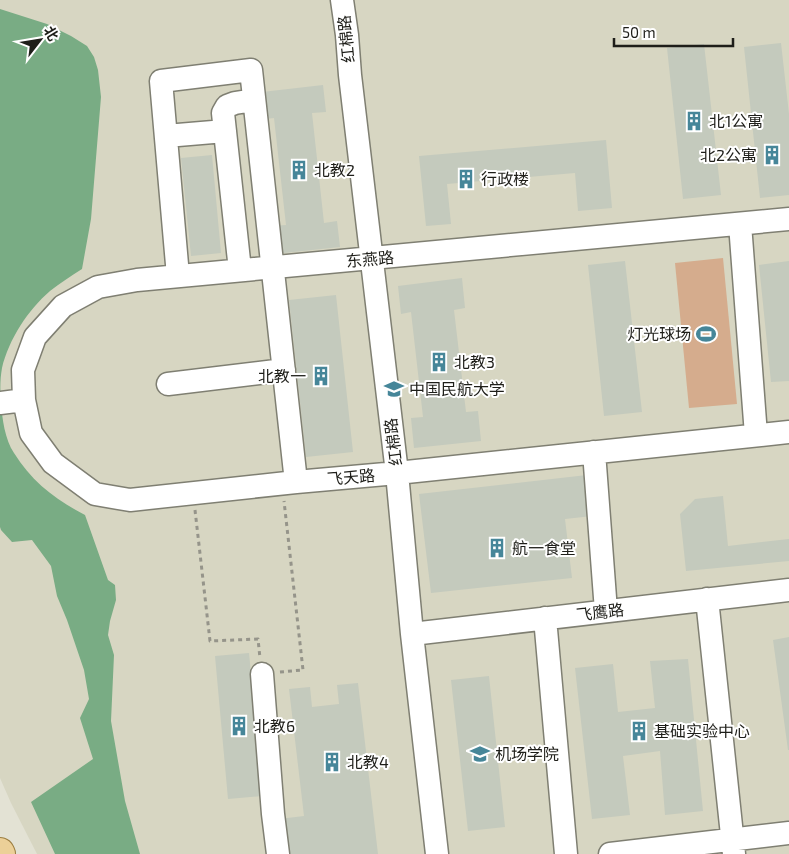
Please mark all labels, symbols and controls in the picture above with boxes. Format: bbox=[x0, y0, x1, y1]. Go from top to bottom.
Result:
street label: 红棉路 bbox=[334, 14, 357, 64]
north arrow bbox=[15, 15, 65, 65]
scale bar bbox=[614, 15, 733, 47]
text: 北 bbox=[41, 23, 62, 43]
text: 50 m bbox=[622, 23, 656, 41]
building icon: 北1公寓 bbox=[683, 110, 705, 132]
place label: 北1公寓 bbox=[709, 111, 763, 130]
building icon: 北2公寓 bbox=[761, 144, 783, 166]
place label: 北2公寓 bbox=[700, 145, 757, 164]
building icon: 北教2 bbox=[288, 159, 310, 181]
place label: 北教2 bbox=[314, 160, 355, 179]
building icon: 行政楼 bbox=[455, 168, 477, 190]
place label: 行政楼 bbox=[481, 169, 529, 188]
street label: 东燕路 bbox=[345, 247, 395, 270]
sports icon: 灯光球场 bbox=[695, 323, 717, 345]
place label: 灯光球场 bbox=[627, 324, 691, 343]
building icon: 北教3 bbox=[428, 351, 450, 373]
place label: 北教3 bbox=[454, 352, 495, 371]
building icon: 北教一 bbox=[310, 365, 332, 387]
place label: 北教一 bbox=[258, 366, 306, 385]
school or university icon: 中国民航大学 bbox=[383, 378, 405, 400]
place label: 中国民航大学 bbox=[409, 379, 505, 398]
street label: 红棉路 bbox=[380, 417, 405, 467]
street label: 飞天路 bbox=[326, 465, 376, 488]
building icon: 航一食堂 bbox=[486, 537, 508, 559]
place label: 航一食堂 bbox=[512, 538, 576, 557]
street label: 飞鹰路 bbox=[575, 599, 625, 624]
building icon: 北教6 bbox=[228, 715, 250, 737]
place label: 北教6 bbox=[254, 716, 295, 735]
building icon: 基础实验中心 bbox=[628, 720, 650, 742]
place label: 基础实验中心 bbox=[654, 721, 750, 740]
school or university icon: 机场学院 bbox=[469, 743, 491, 765]
place label: 机场学院 bbox=[495, 744, 559, 763]
building icon: 北教4 bbox=[321, 751, 343, 773]
place label: 北教4 bbox=[347, 752, 389, 771]

